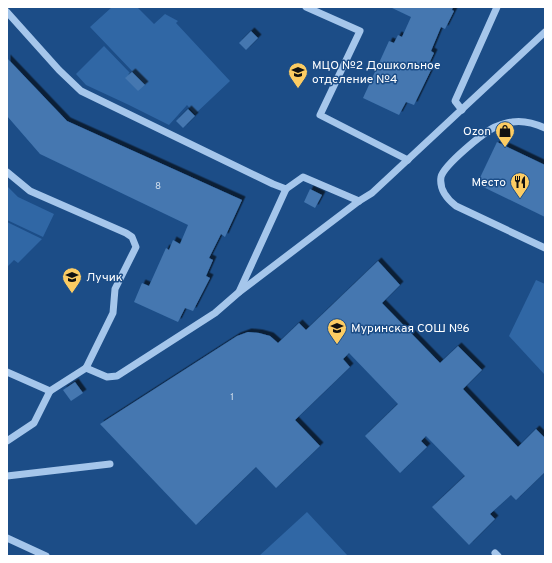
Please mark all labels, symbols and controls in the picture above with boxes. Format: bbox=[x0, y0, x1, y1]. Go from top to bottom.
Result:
place label: МЦО №2 Дошкольное отделение №4 bbox=[312, 58, 440, 88]
school or university icon: МЦО №2 Дошкольное отделение №4 bbox=[287, 61, 309, 89]
shop icon: Ozon bbox=[494, 120, 516, 148]
place label: Ozon bbox=[463, 124, 491, 140]
restaurant icon: Место bbox=[509, 171, 531, 199]
place label: Место bbox=[471, 175, 506, 191]
house number: 8 bbox=[155, 180, 161, 193]
school or university icon: Лучик bbox=[61, 266, 83, 294]
place label: Лучик bbox=[86, 270, 123, 286]
school or university icon: Муринская СОШ №6 bbox=[326, 317, 348, 345]
place label: Муринская СОШ №6 bbox=[351, 321, 470, 337]
house number: 1 bbox=[230, 391, 234, 404]

